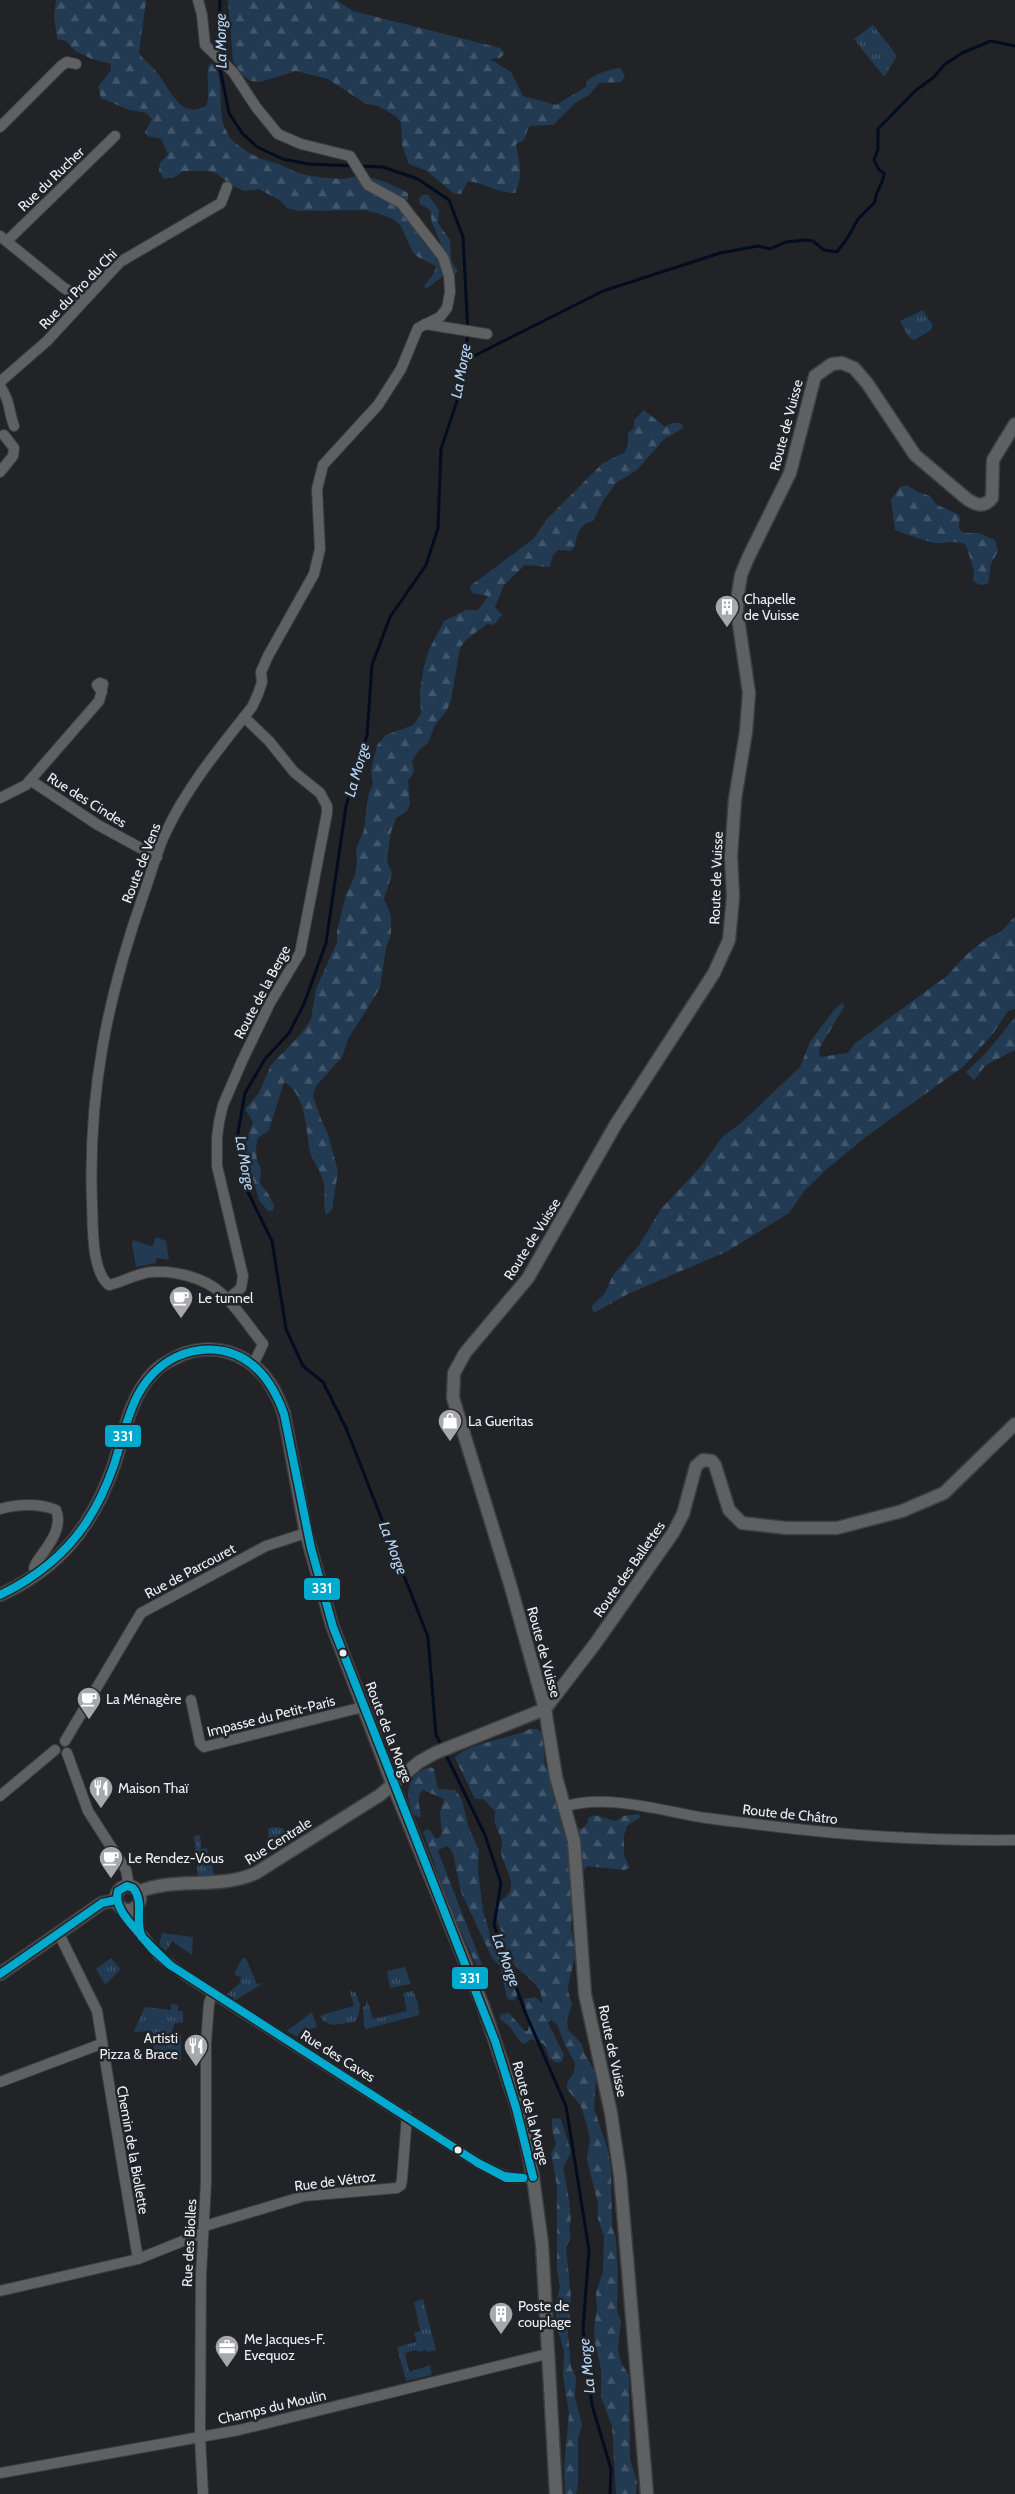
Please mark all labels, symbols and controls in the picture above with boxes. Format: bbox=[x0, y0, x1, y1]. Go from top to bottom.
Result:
water label: La Morge bbox=[212, 13, 230, 69]
street label: Rue du Rucher bbox=[14, 142, 88, 215]
street label: Rue du Pro du Chi bbox=[35, 245, 121, 333]
water label: La Morge bbox=[447, 342, 475, 400]
street label: Route de Vuisse bbox=[765, 378, 807, 472]
place label: Chapelle de Vuisse bbox=[744, 590, 799, 624]
building icon: Chapelle de Vuisse bbox=[714, 594, 740, 628]
water label: La Morge bbox=[341, 741, 373, 799]
street label: Rue des Cindes bbox=[44, 768, 130, 832]
street label: Route de Vens bbox=[117, 820, 165, 906]
street label: Route de Vuisse bbox=[705, 831, 727, 925]
street label: Route de la Berge bbox=[230, 942, 294, 1042]
water label: La Morge bbox=[231, 1134, 259, 1192]
street label: Route de Vuisse bbox=[500, 1195, 564, 1283]
cafe icon: Le tunnel bbox=[168, 1285, 194, 1319]
place label: Le tunnel bbox=[198, 1289, 254, 1307]
shop icon: La Gueritas bbox=[437, 1408, 463, 1442]
place label: La Gueritas bbox=[468, 1412, 534, 1430]
line badge: 331 bbox=[104, 1424, 142, 1448]
text: 331 bbox=[113, 1427, 133, 1445]
street label: Route des Ballettes bbox=[589, 1517, 669, 1621]
water label: La Morge bbox=[375, 1519, 411, 1577]
street label: Rue de Parcouret bbox=[142, 1539, 239, 1602]
line badge: 331 bbox=[303, 1577, 341, 1601]
text: 331 bbox=[312, 1579, 332, 1597]
street label: Route de Vuisse bbox=[523, 1605, 565, 1699]
unlabelled marker bbox=[338, 1648, 348, 1658]
street label: Route de la Morge bbox=[361, 1679, 417, 1785]
cafe icon: La Ménagère bbox=[76, 1686, 102, 1720]
place label: La Ménagère bbox=[106, 1690, 181, 1708]
street label: Impasse du Petit-Paris bbox=[205, 1691, 337, 1741]
restaurant icon: Maison Thaï bbox=[88, 1775, 114, 1809]
place label: Maison Thaï bbox=[118, 1779, 189, 1797]
street label: Route de Châtro bbox=[741, 1800, 839, 1828]
street label: Rue Centrale bbox=[241, 1813, 315, 1869]
cafe icon: Le Rendez-Vous bbox=[98, 1845, 124, 1879]
place label: Le Rendez-Vous bbox=[128, 1849, 224, 1867]
water label: La Morge bbox=[488, 1931, 524, 1989]
line badge: 331 bbox=[451, 1966, 489, 1990]
text: 331 bbox=[460, 1969, 480, 1987]
street label: Route de Vuisse bbox=[594, 2003, 632, 2099]
street label: Rue des Caves bbox=[297, 2026, 379, 2086]
place label: Artisti Pizza & Brace bbox=[100, 2029, 178, 2063]
restaurant icon: Artisti Pizza & Brace bbox=[183, 2033, 209, 2067]
street label: Route de la Morge bbox=[508, 2059, 554, 2167]
street label: Chemin de la Biollette bbox=[113, 2084, 153, 2216]
unlabelled marker bbox=[453, 2145, 463, 2155]
street label: Rue de Vétroz bbox=[293, 2167, 377, 2195]
street label: Rue des Biolles bbox=[178, 2198, 200, 2288]
place label: Poste de couplage bbox=[518, 2297, 571, 2331]
building icon: Poste de couplage bbox=[488, 2301, 514, 2335]
place label: Me Jacques-F. Evequoz bbox=[244, 2330, 325, 2364]
office icon: Me Jacques-F. Evequoz bbox=[214, 2334, 240, 2368]
water label: La Morge bbox=[575, 2337, 599, 2394]
street label: Champs du Moulin bbox=[216, 2386, 328, 2428]

